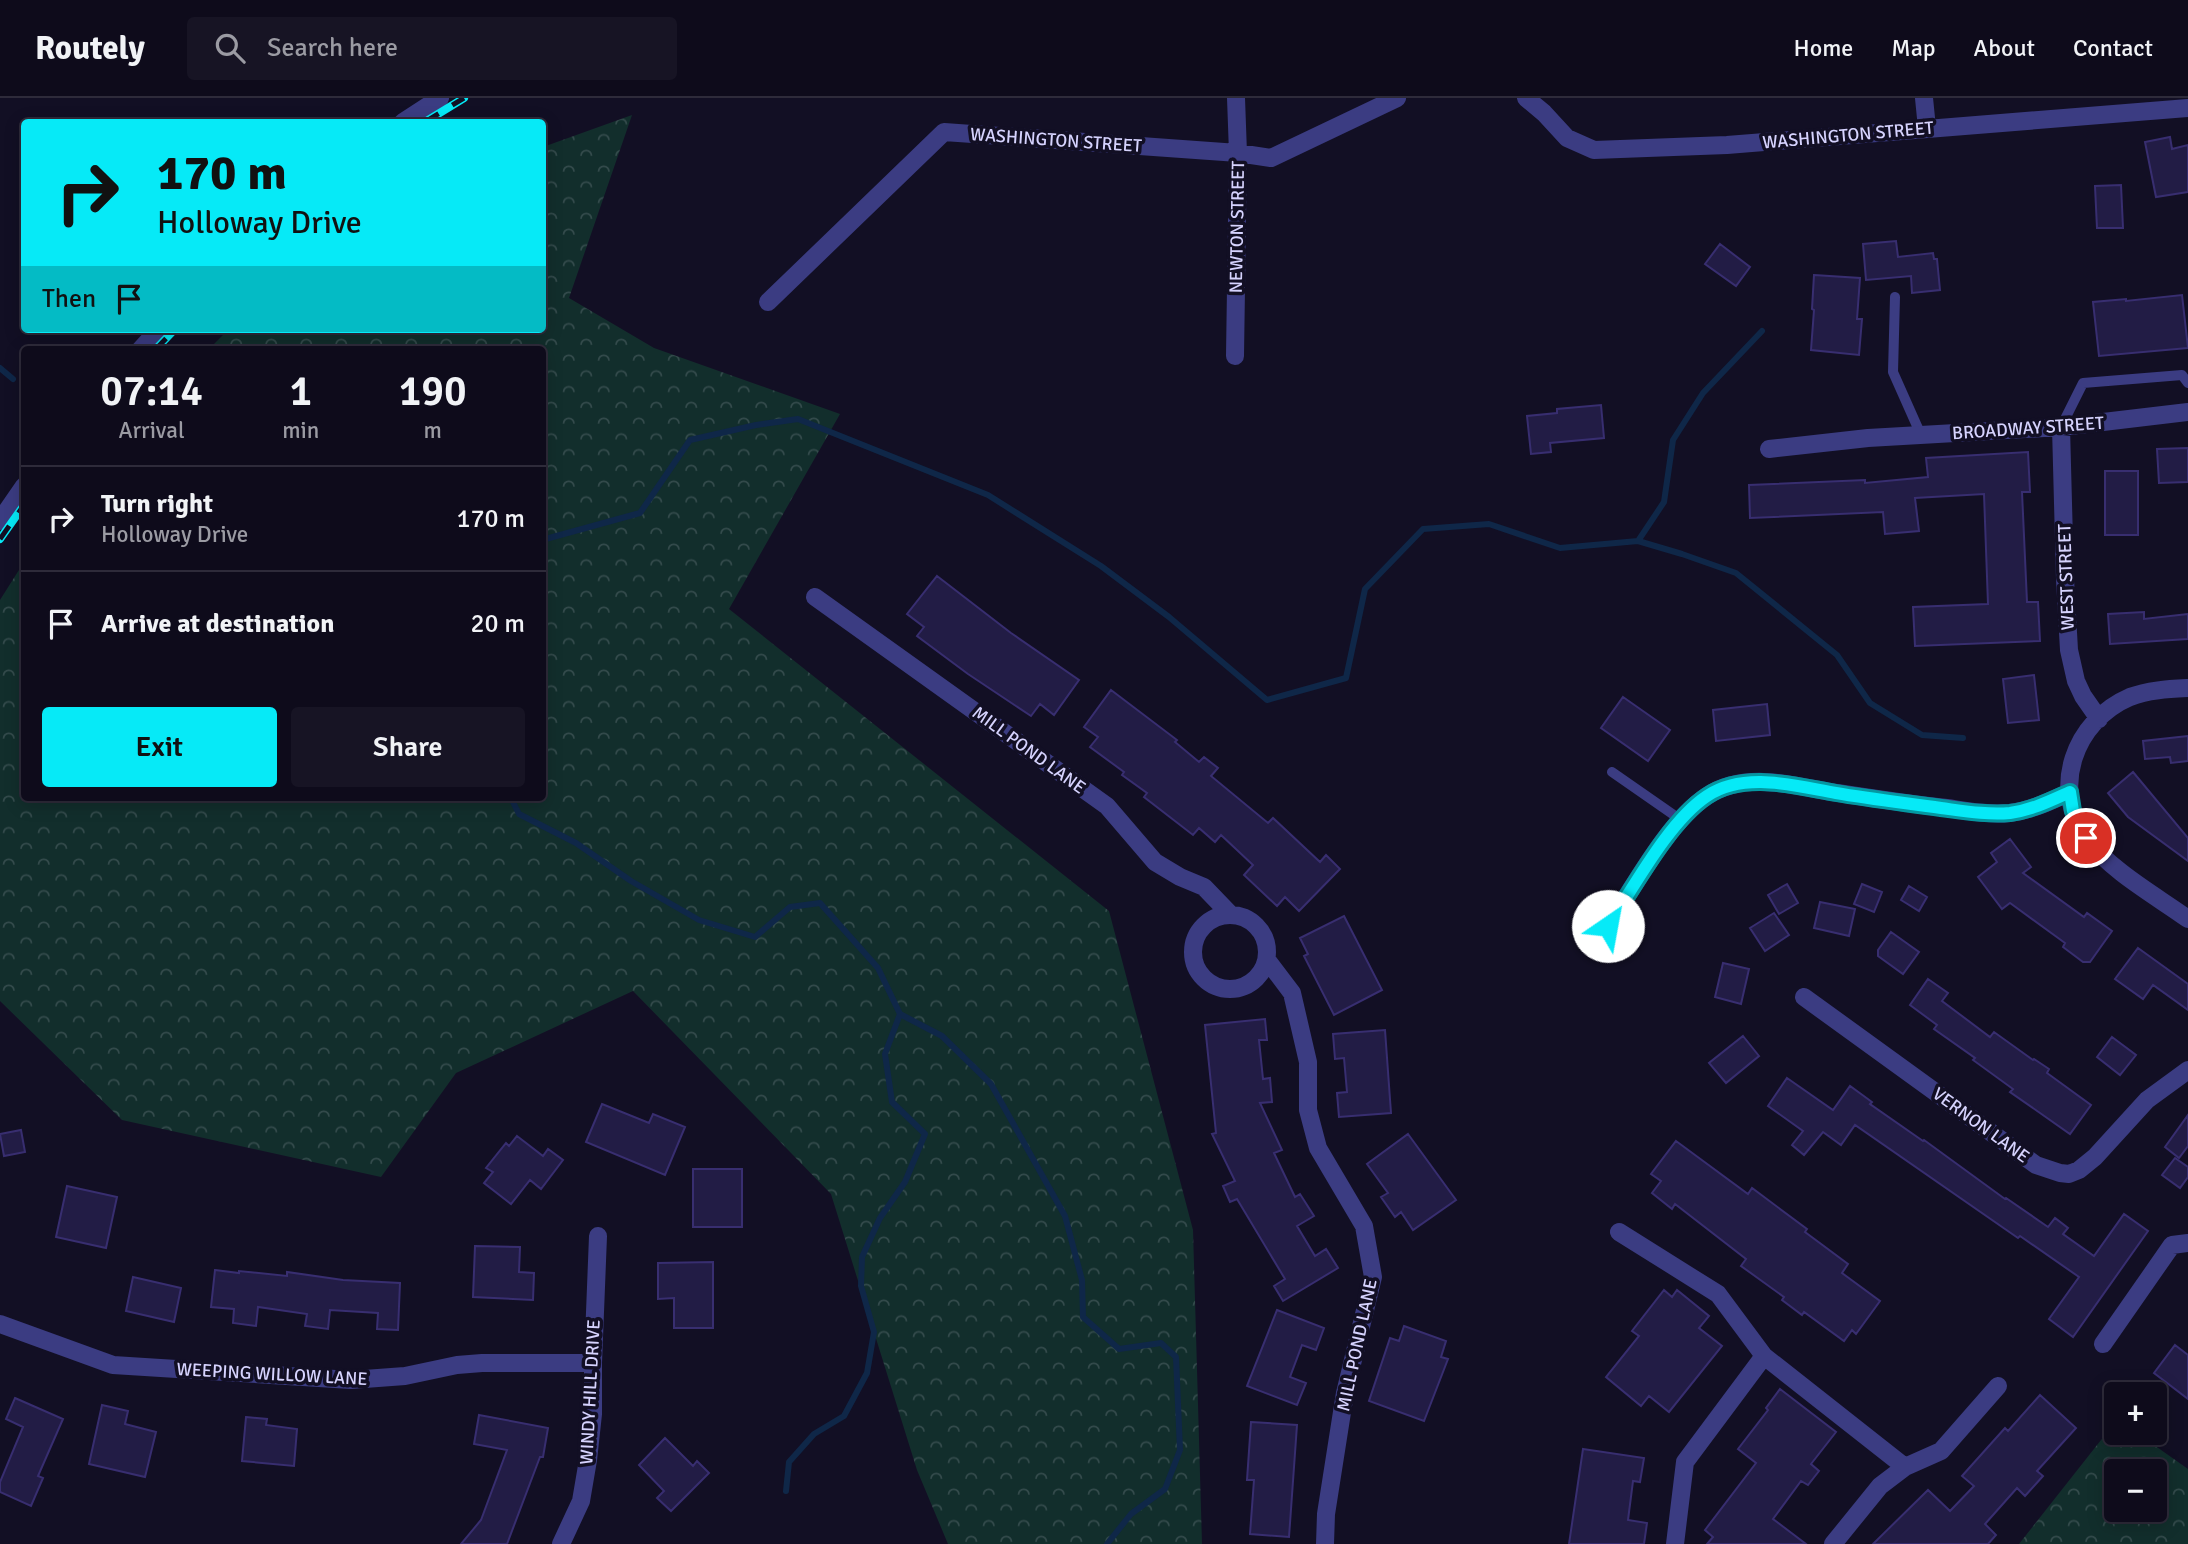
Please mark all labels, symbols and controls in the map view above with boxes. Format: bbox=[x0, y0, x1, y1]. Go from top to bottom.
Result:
search box bbox=[187, 17, 677, 80]
text: Routely bbox=[35, 28, 145, 69]
icon: search bbox=[211, 29, 249, 67]
text: Search here bbox=[267, 32, 398, 64]
text: Home bbox=[1793, 33, 1853, 63]
text: Map bbox=[1891, 33, 1936, 63]
text: About bbox=[1974, 33, 2035, 63]
text: Contact bbox=[2073, 33, 2153, 63]
street label: WASHINGTON STREET bbox=[1761, 117, 1935, 153]
street label: WASHINGTON STREET bbox=[970, 123, 1143, 157]
text: 170 m bbox=[157, 143, 287, 203]
icon: right bbox=[42, 147, 133, 238]
street label: NEWTON STREET bbox=[1225, 160, 1249, 293]
text: Holloway Drive bbox=[157, 203, 362, 242]
icon: arrive bbox=[110, 280, 148, 318]
text: Then bbox=[42, 283, 96, 315]
text: 07:14 bbox=[100, 366, 203, 417]
text: 1 bbox=[289, 366, 312, 417]
text: 190 bbox=[399, 366, 467, 417]
street label: BROADWAY STREET bbox=[1951, 412, 2105, 444]
text: Arrival bbox=[118, 416, 185, 445]
text: min bbox=[282, 416, 319, 445]
text: m bbox=[423, 416, 442, 445]
text: Turn right bbox=[101, 488, 213, 520]
icon: right bbox=[42, 500, 80, 538]
text: 170 m bbox=[456, 503, 525, 535]
text: Holloway Drive bbox=[101, 520, 248, 549]
street label: WEST STREET bbox=[2053, 523, 2079, 630]
icon: arrive bbox=[42, 605, 80, 643]
text: Arrive at destination bbox=[101, 608, 334, 640]
text: 20 m bbox=[470, 608, 525, 640]
street label: MILL POND LANE bbox=[968, 701, 1090, 799]
button: Exit bbox=[42, 707, 277, 787]
button: Share bbox=[291, 707, 525, 787]
pin bbox=[2056, 808, 2116, 868]
icon: arrive bbox=[2067, 819, 2105, 857]
position arrow bbox=[1571, 889, 1645, 963]
street label: VERNON LANE bbox=[1928, 1083, 2034, 1167]
street label: MILL POND LANE bbox=[1332, 1277, 1382, 1413]
street label: WINDY HILL DRIVE bbox=[575, 1319, 605, 1465]
street label: WEEPING WILLOW LANE bbox=[176, 1358, 368, 1390]
map controls bbox=[2104, 1382, 2167, 1522]
button: + bbox=[2104, 1382, 2167, 1445]
button: − bbox=[2104, 1459, 2167, 1522]

